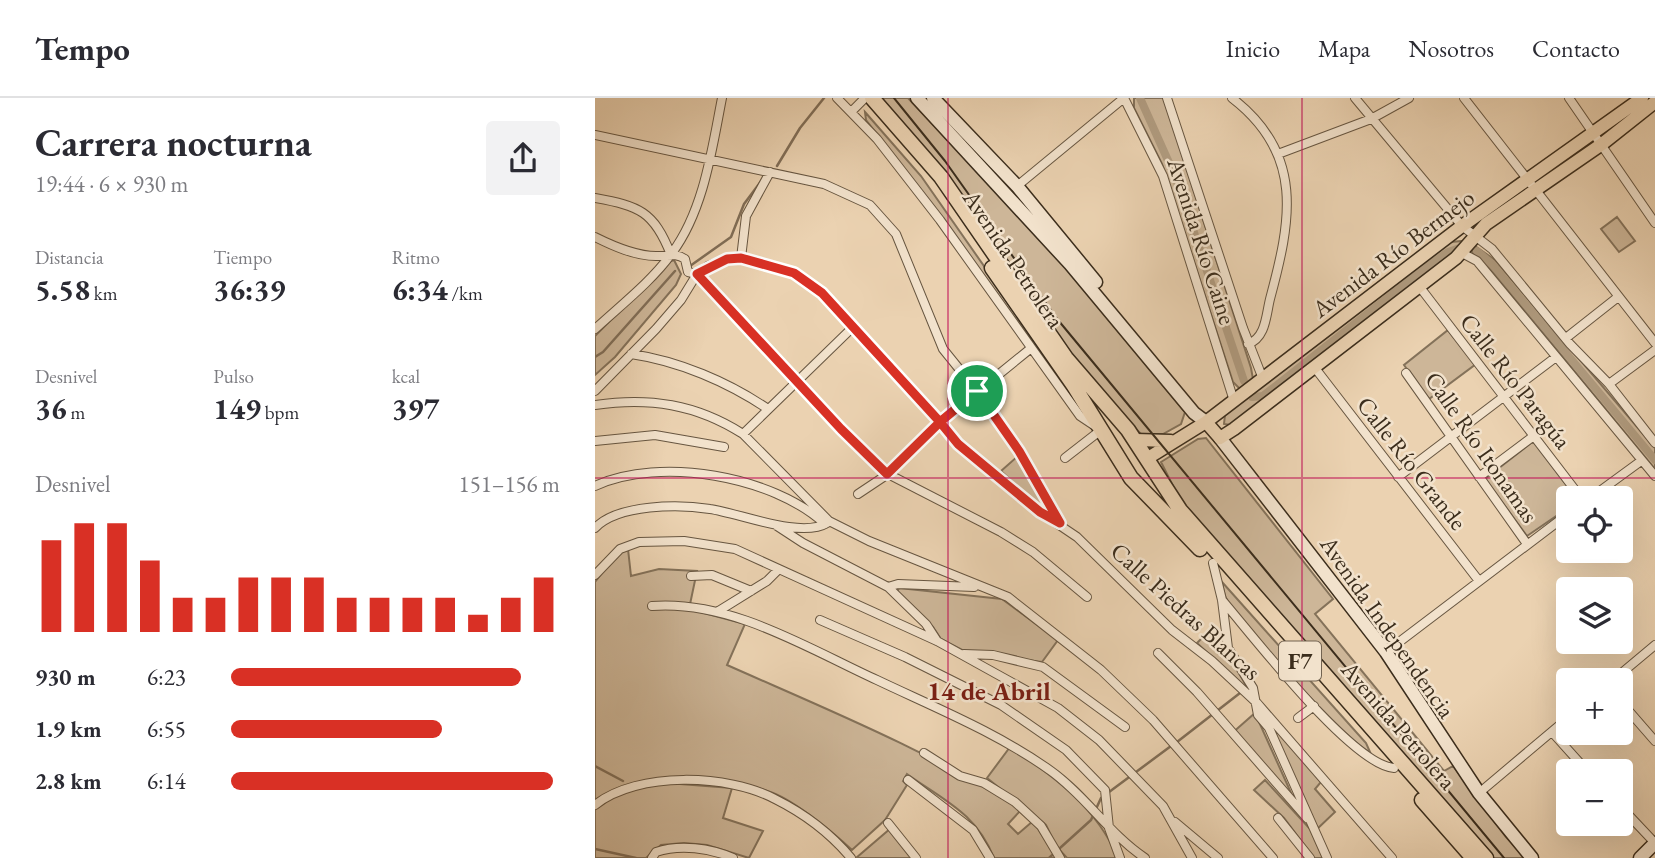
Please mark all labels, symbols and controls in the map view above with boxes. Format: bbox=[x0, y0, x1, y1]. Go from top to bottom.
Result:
text: Tempo bbox=[35, 27, 130, 70]
text: Inicio bbox=[1226, 33, 1280, 64]
text: Mapa bbox=[1318, 33, 1370, 64]
text: Nosotros bbox=[1408, 33, 1494, 64]
text: Contacto bbox=[1532, 33, 1620, 64]
text: Carrera nocturna bbox=[35, 118, 312, 167]
button: share bbox=[486, 121, 560, 195]
street label: Avenida Río Caine bbox=[1160, 153, 1244, 328]
text: 19:44 · 6 × 930 m bbox=[35, 169, 188, 199]
street label: Avenida Río Bermejo bbox=[1305, 182, 1481, 325]
street label: Avenida Petrolera bbox=[956, 183, 1072, 335]
text: Distancia bbox=[35, 245, 104, 270]
text: Tiempo bbox=[213, 245, 272, 270]
text: Ritmo bbox=[392, 245, 440, 270]
text: 5.58 bbox=[35, 270, 90, 309]
text: 36:39 bbox=[213, 270, 285, 309]
text: 6:34 bbox=[392, 270, 448, 309]
text: km bbox=[90, 281, 118, 306]
text: /km bbox=[448, 281, 483, 306]
street label: Calle Río Paragúa bbox=[1453, 307, 1579, 455]
pin bbox=[947, 361, 1007, 421]
text: Desnivel bbox=[35, 364, 97, 389]
text: Pulso bbox=[213, 364, 254, 389]
text: kcal bbox=[392, 364, 420, 389]
street label: Calle Río Itonamas bbox=[1418, 365, 1546, 529]
icon: arrive bbox=[958, 372, 996, 410]
text: 36 bbox=[35, 389, 67, 428]
text: 149 bbox=[213, 389, 261, 428]
text: 397 bbox=[392, 389, 439, 428]
street label: Calle Río Grande bbox=[1350, 390, 1474, 536]
text: m bbox=[67, 400, 85, 425]
text: bpm bbox=[261, 400, 299, 425]
text: Desnivel bbox=[35, 469, 111, 499]
text: 151–156 m bbox=[459, 469, 560, 499]
map controls bbox=[1556, 486, 1633, 836]
button: locate bbox=[1556, 486, 1633, 563]
street label: Avenida Independencia bbox=[1313, 529, 1463, 724]
street label: Calle Piedras Blancas bbox=[1104, 535, 1268, 687]
button: layers bbox=[1556, 577, 1633, 654]
road number: F7 bbox=[1279, 642, 1321, 680]
street label: Avenida Petrolera bbox=[1334, 654, 1464, 796]
text: 930 m bbox=[35, 662, 96, 692]
text: 6:23 bbox=[147, 662, 186, 692]
button: + bbox=[1556, 668, 1633, 745]
district label: 14 de Abril bbox=[927, 674, 1051, 708]
text: 1.9 km bbox=[35, 714, 102, 744]
text: 6:55 bbox=[147, 714, 186, 744]
button: − bbox=[1556, 759, 1633, 836]
text: 2.8 km bbox=[35, 766, 102, 796]
text: 6:14 bbox=[147, 766, 186, 796]

